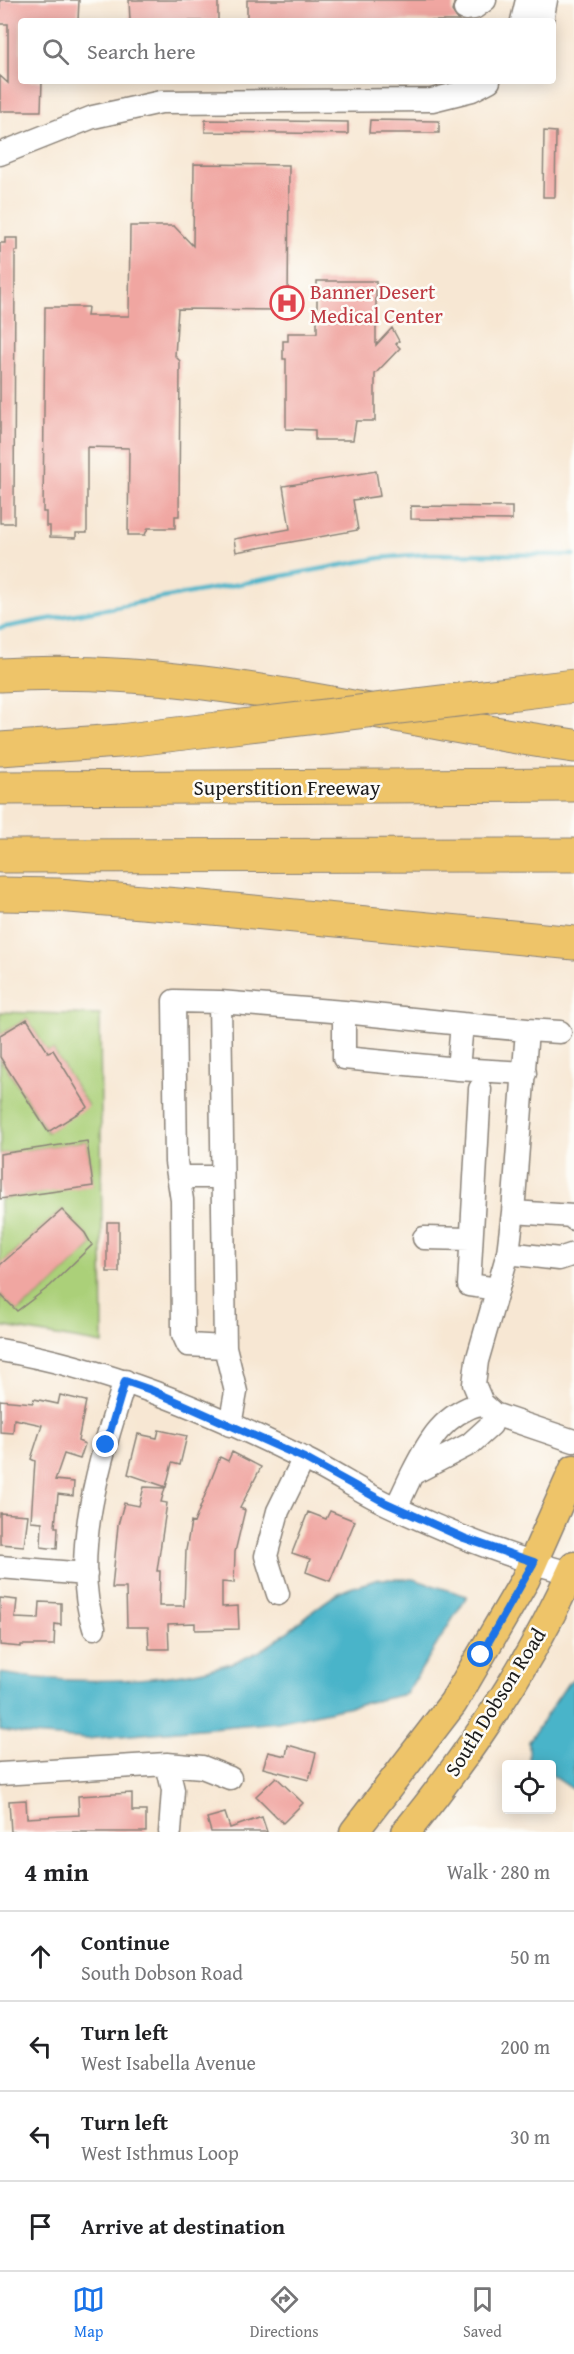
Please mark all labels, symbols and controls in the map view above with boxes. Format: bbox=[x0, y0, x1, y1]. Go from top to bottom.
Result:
search box bbox=[18, 18, 556, 84]
icon: search bbox=[39, 35, 72, 68]
text: Search here bbox=[87, 35, 196, 67]
place label: Banner Desert Medical Center bbox=[310, 276, 443, 331]
hospital icon: Banner Desert Medical Center bbox=[269, 285, 305, 321]
street label: Superstition Freeway bbox=[194, 772, 381, 803]
route end bbox=[92, 1431, 118, 1457]
street label: South Dobson Road bbox=[437, 1621, 554, 1782]
route start bbox=[467, 1641, 493, 1667]
map controls bbox=[502, 1760, 556, 1814]
button: locate bbox=[502, 1760, 556, 1814]
text: 4 min bbox=[24, 1852, 89, 1891]
text: Walk · 280 m bbox=[447, 1857, 550, 1886]
text: Continue bbox=[81, 1926, 170, 1958]
icon: ahead bbox=[24, 1940, 57, 1973]
text: 50 m bbox=[510, 1942, 550, 1971]
text: South Dobson Road bbox=[81, 1958, 243, 1987]
text: Turn left bbox=[81, 2016, 168, 2048]
icon: left bbox=[24, 2030, 57, 2063]
text: 200 m bbox=[500, 2032, 550, 2061]
text: West Isabella Avenue bbox=[81, 2048, 256, 2077]
text: Turn left bbox=[81, 2106, 168, 2138]
icon: left bbox=[24, 2120, 57, 2153]
text: 30 m bbox=[510, 2122, 550, 2151]
text: West Isthmus Loop bbox=[81, 2138, 239, 2167]
icon: arrive bbox=[24, 2210, 57, 2243]
text: Arrive at destination bbox=[81, 2210, 285, 2242]
tab: Map bbox=[72, 2283, 105, 2343]
tab: Directions bbox=[250, 2283, 319, 2343]
tab: Saved bbox=[463, 2283, 502, 2343]

